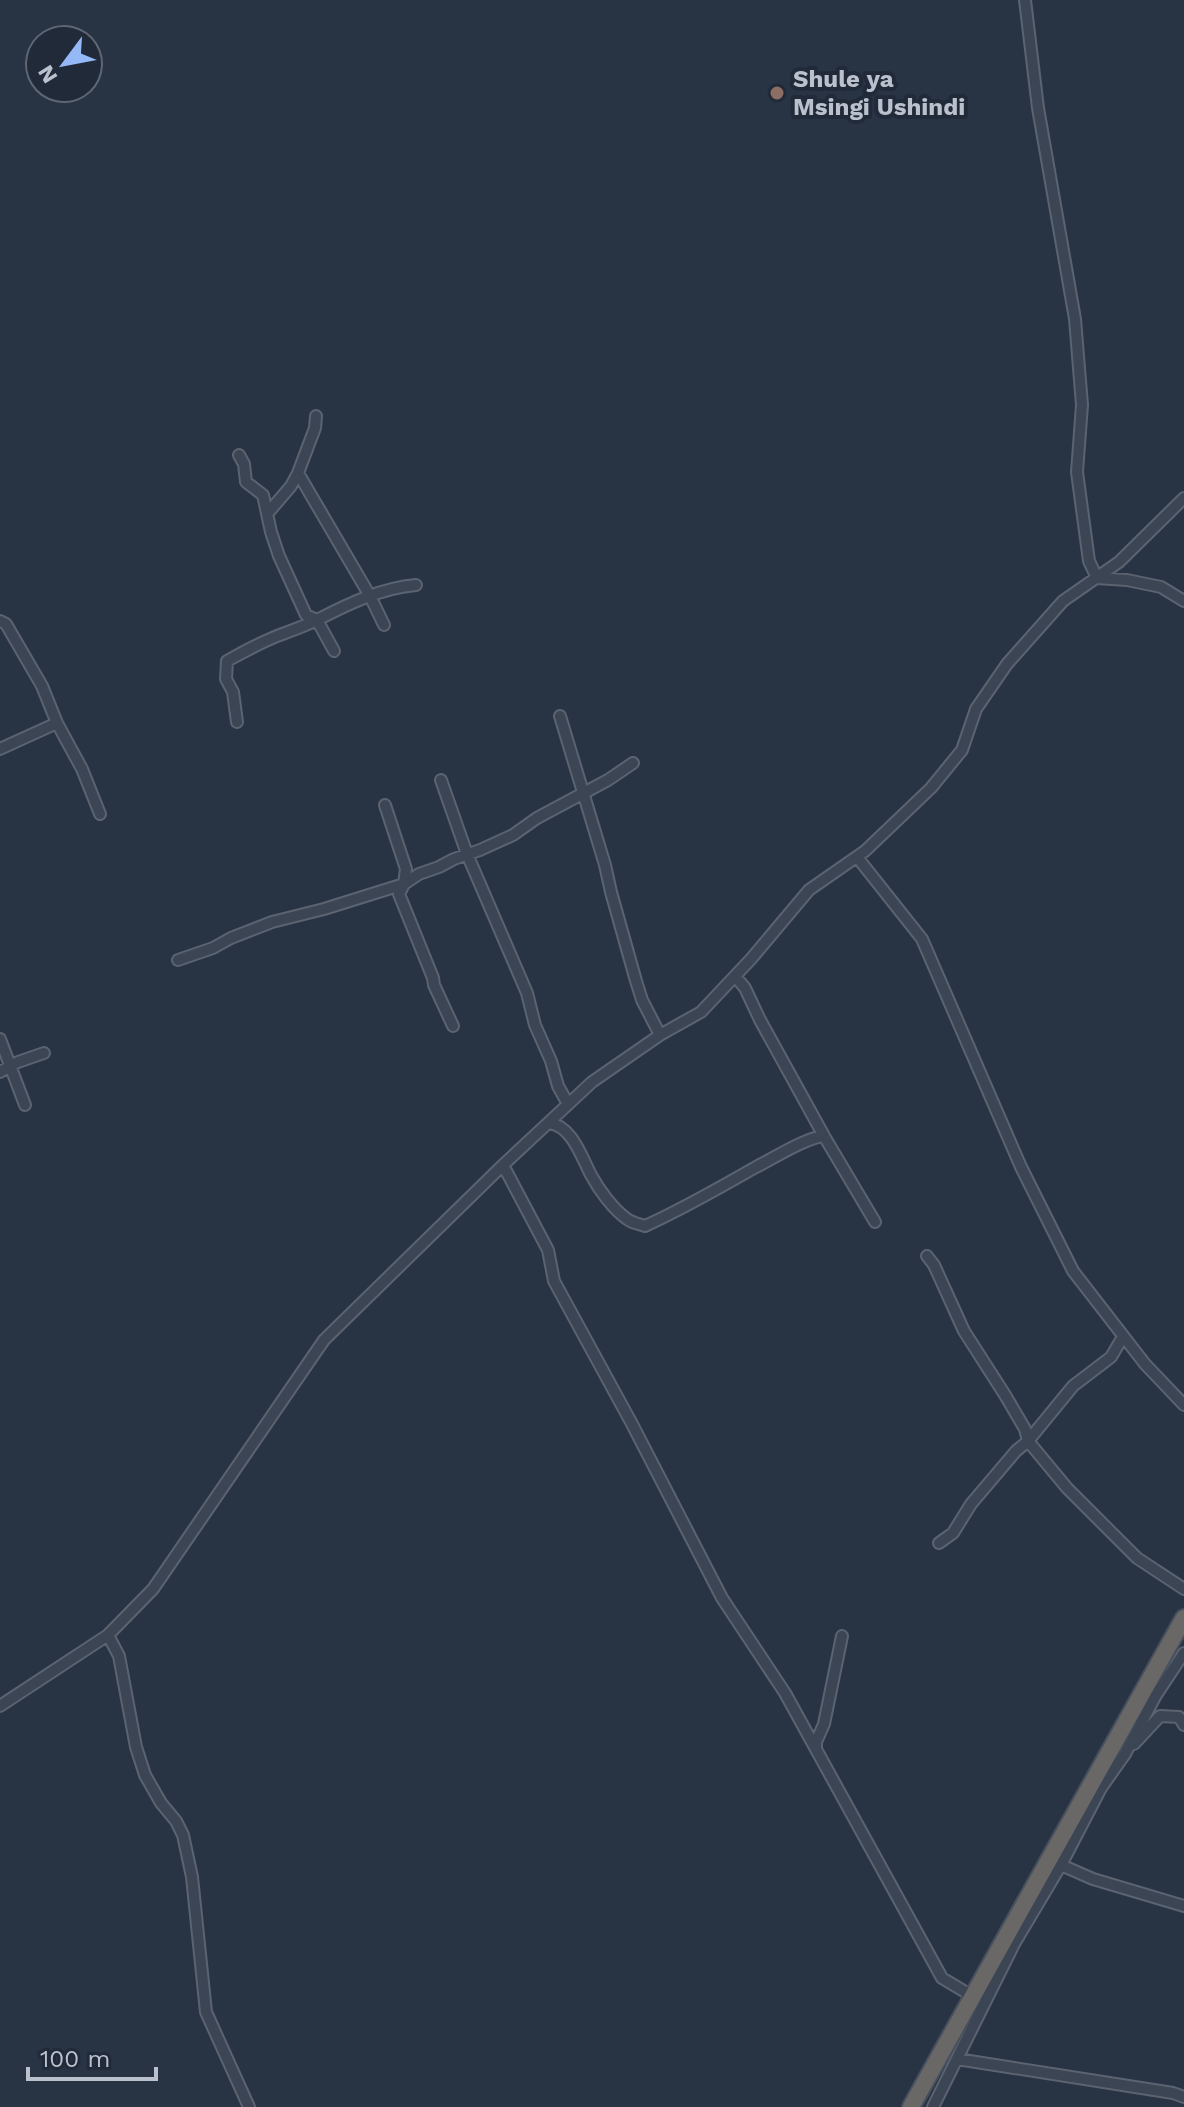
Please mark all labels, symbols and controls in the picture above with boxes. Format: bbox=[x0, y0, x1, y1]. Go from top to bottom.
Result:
north arrow bbox=[24, 24, 104, 104]
text: N bbox=[33, 61, 62, 88]
place label: Shule ya Msingi Ushindi bbox=[793, 65, 965, 121]
marker: Shule ya Msingi Ushindi bbox=[768, 84, 786, 102]
scale bar bbox=[28, 2031, 156, 2081]
text: 100 m bbox=[40, 2045, 110, 2073]

